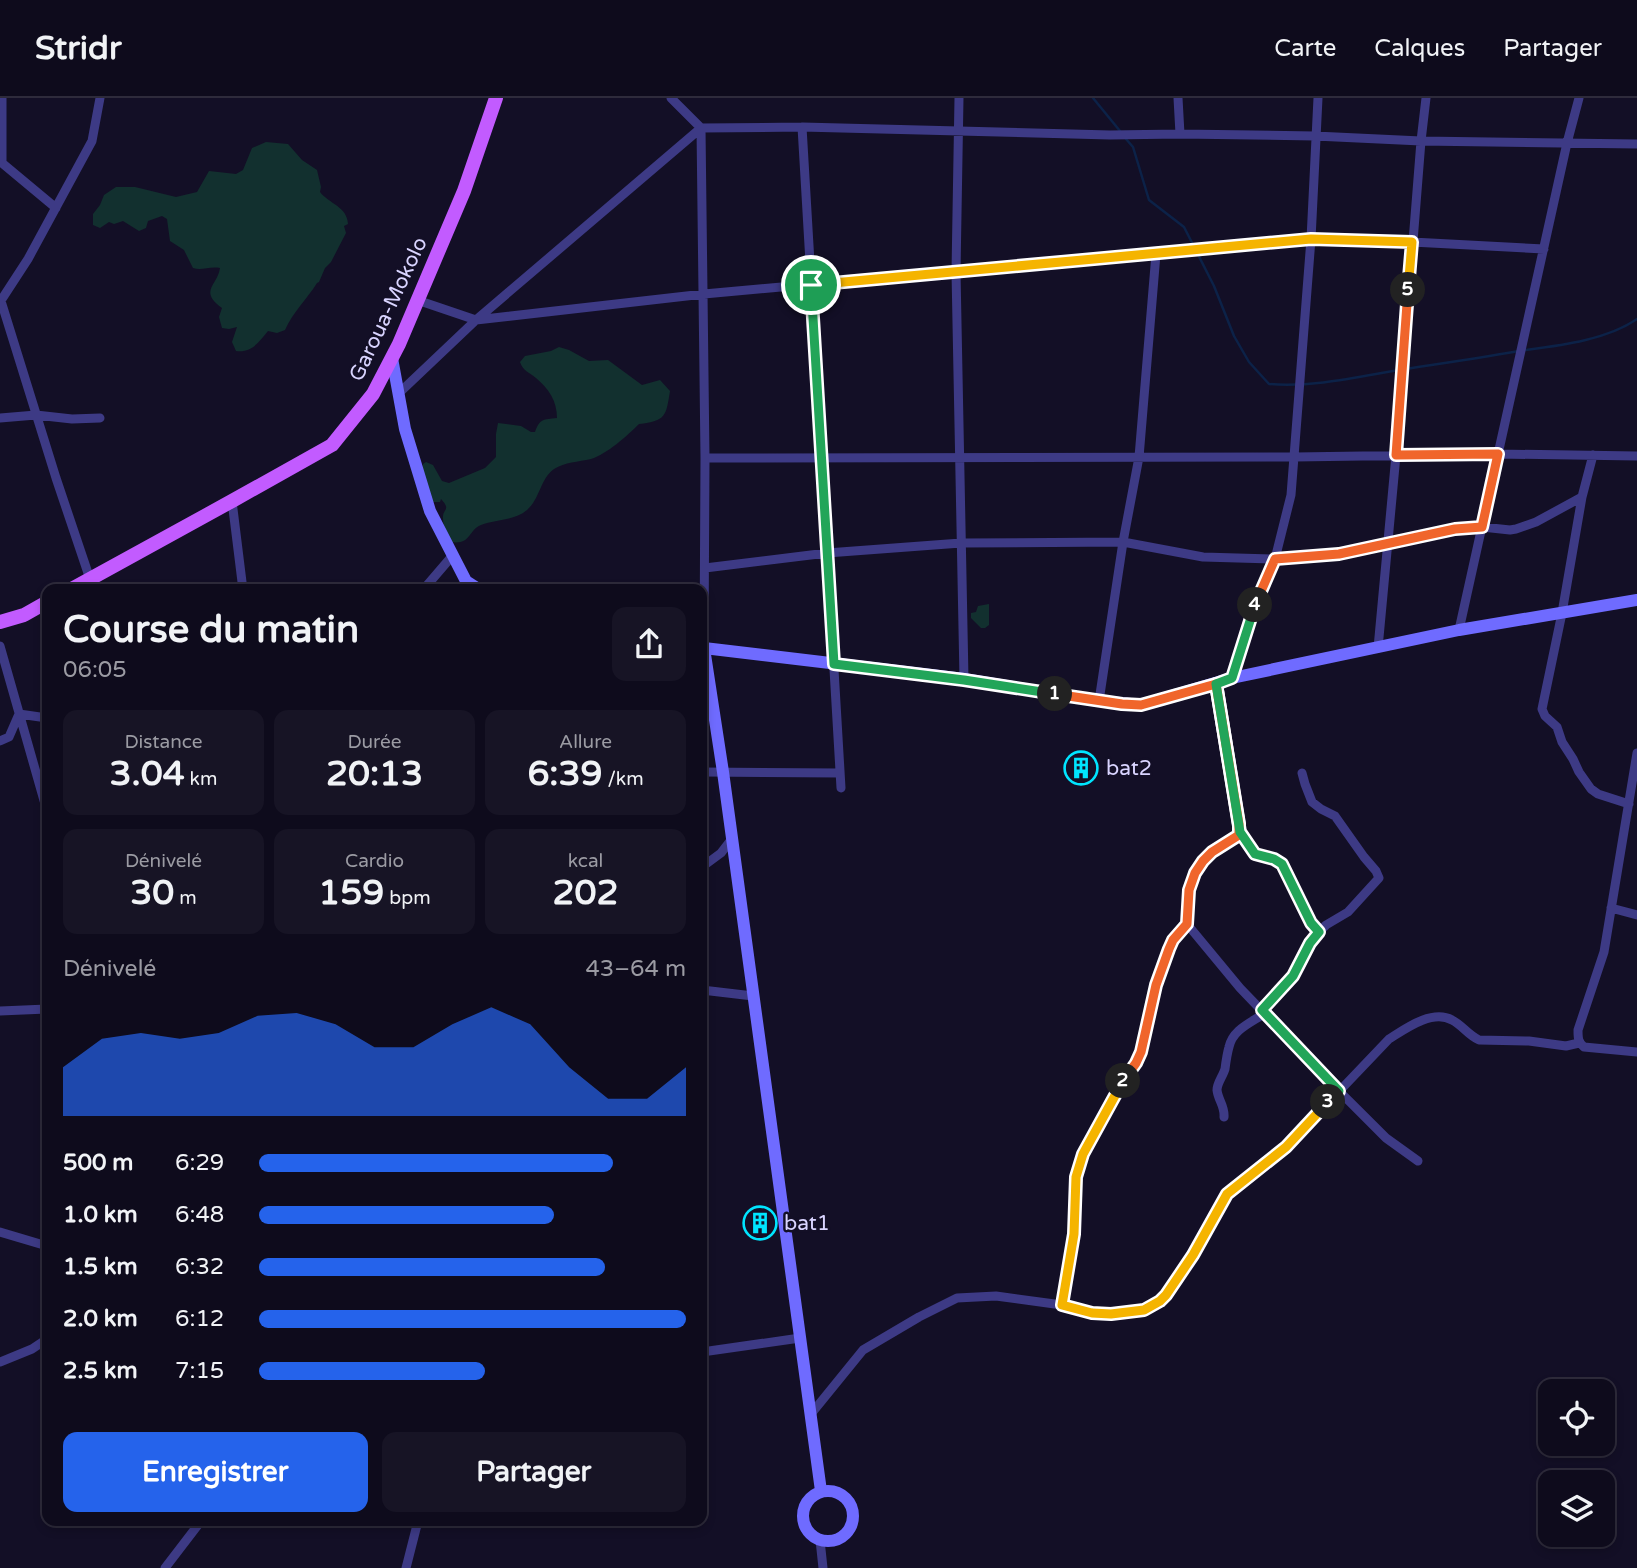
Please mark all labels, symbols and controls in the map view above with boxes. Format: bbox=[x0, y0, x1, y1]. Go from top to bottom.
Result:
text: Stridr bbox=[35, 29, 122, 68]
text: Carte bbox=[1274, 34, 1336, 63]
text: Calques bbox=[1374, 34, 1465, 63]
text: Partager bbox=[1503, 34, 1602, 63]
street label: Garoua-Mokolo bbox=[344, 233, 433, 385]
pin bbox=[781, 255, 841, 315]
icon: arrive bbox=[792, 266, 830, 304]
pin: 5 bbox=[1390, 272, 1426, 308]
text: 5 bbox=[1402, 278, 1413, 300]
pin: 4 bbox=[1238, 588, 1272, 622]
text: 4 bbox=[1249, 593, 1260, 615]
text: Course du matin bbox=[63, 607, 359, 653]
button: share bbox=[612, 607, 686, 681]
text: 06:05 bbox=[63, 656, 127, 684]
pin: 1 bbox=[1038, 676, 1072, 712]
text: 1 bbox=[1049, 682, 1060, 704]
text: Distance bbox=[124, 731, 203, 753]
text: Durée bbox=[347, 731, 402, 753]
text: Allure bbox=[559, 731, 612, 753]
building icon: bat2 bbox=[1062, 749, 1100, 787]
text: 3.04 bbox=[110, 753, 185, 795]
text: 20:13 bbox=[326, 753, 423, 795]
text: 6:39 bbox=[527, 753, 602, 795]
place label: bat2 bbox=[1106, 756, 1152, 781]
text: km bbox=[185, 768, 217, 790]
text: /km bbox=[602, 768, 644, 790]
text: Dénivelé bbox=[125, 850, 202, 872]
text: Cardio bbox=[345, 850, 404, 872]
text: kcal bbox=[568, 850, 603, 872]
text: 30 bbox=[130, 872, 174, 914]
text: 159 bbox=[318, 872, 384, 914]
text: 202 bbox=[553, 872, 618, 914]
text: m bbox=[174, 887, 197, 909]
text: bpm bbox=[384, 887, 431, 909]
text: Dénivelé bbox=[63, 955, 156, 983]
text: 43–64 m bbox=[585, 955, 686, 983]
pin: 2 bbox=[1106, 1063, 1140, 1098]
text: 2 bbox=[1117, 1069, 1128, 1091]
pin: 3 bbox=[1310, 1084, 1346, 1119]
text: 3 bbox=[1322, 1090, 1333, 1112]
text: 500 m bbox=[63, 1149, 133, 1177]
text: 6:29 bbox=[175, 1149, 224, 1177]
text: 1.0 km bbox=[63, 1201, 138, 1229]
text: 6:48 bbox=[175, 1201, 224, 1229]
building icon: bat1 bbox=[741, 1204, 779, 1242]
place label: bat1 bbox=[784, 1211, 830, 1236]
text: 1.5 km bbox=[63, 1253, 138, 1281]
text: 6:32 bbox=[175, 1253, 224, 1281]
text: 2.0 km bbox=[63, 1305, 138, 1333]
text: 6:12 bbox=[175, 1305, 224, 1333]
text: 2.5 km bbox=[63, 1357, 138, 1385]
text: 7:15 bbox=[175, 1357, 224, 1385]
map controls bbox=[1538, 1379, 1615, 1547]
button: locate bbox=[1538, 1379, 1615, 1456]
button: Enregistrer bbox=[63, 1432, 368, 1512]
button: Partager bbox=[382, 1432, 686, 1512]
button: layers bbox=[1538, 1470, 1615, 1547]

